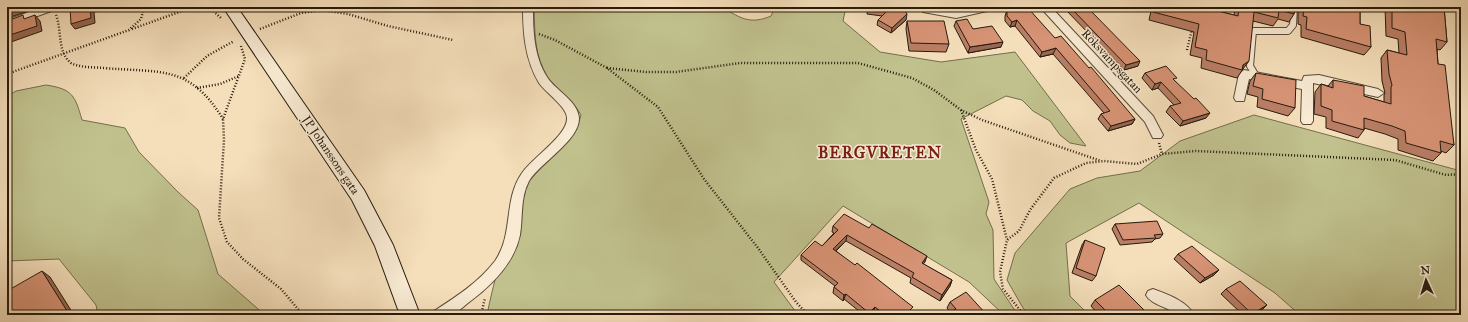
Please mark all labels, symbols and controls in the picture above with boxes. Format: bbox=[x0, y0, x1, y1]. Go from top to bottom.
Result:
street label: Röksvampsgatan bbox=[1078, 26, 1145, 97]
street label: JP Johanssons gata bbox=[298, 111, 363, 198]
district label: BERGVRETEN bbox=[818, 143, 942, 162]
north arrow bbox=[1406, 260, 1446, 300]
text: N bbox=[1420, 264, 1431, 277]

